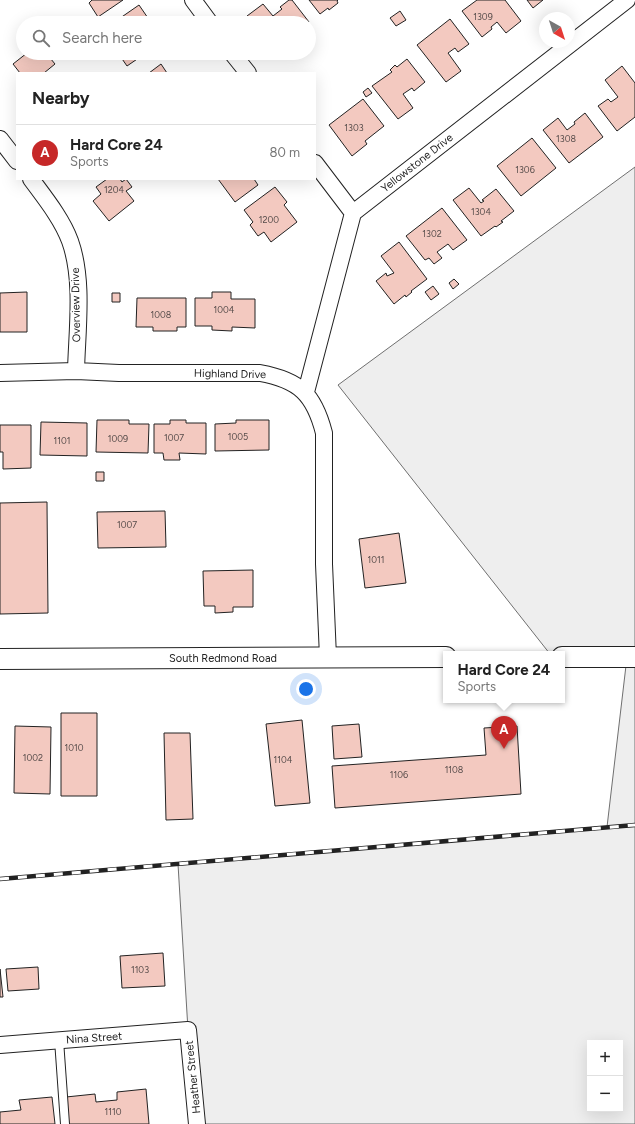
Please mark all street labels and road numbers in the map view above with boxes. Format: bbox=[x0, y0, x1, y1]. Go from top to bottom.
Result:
street label: Yellowstone Drive bbox=[378, 131, 456, 195]
street label: Overview Drive bbox=[69, 268, 83, 342]
street label: Highland Drive bbox=[194, 367, 266, 381]
street label: South Redmond Road bbox=[169, 652, 277, 665]
street label: Nina Street bbox=[65, 1030, 123, 1046]
street label: Heather Street bbox=[183, 1040, 203, 1114]

